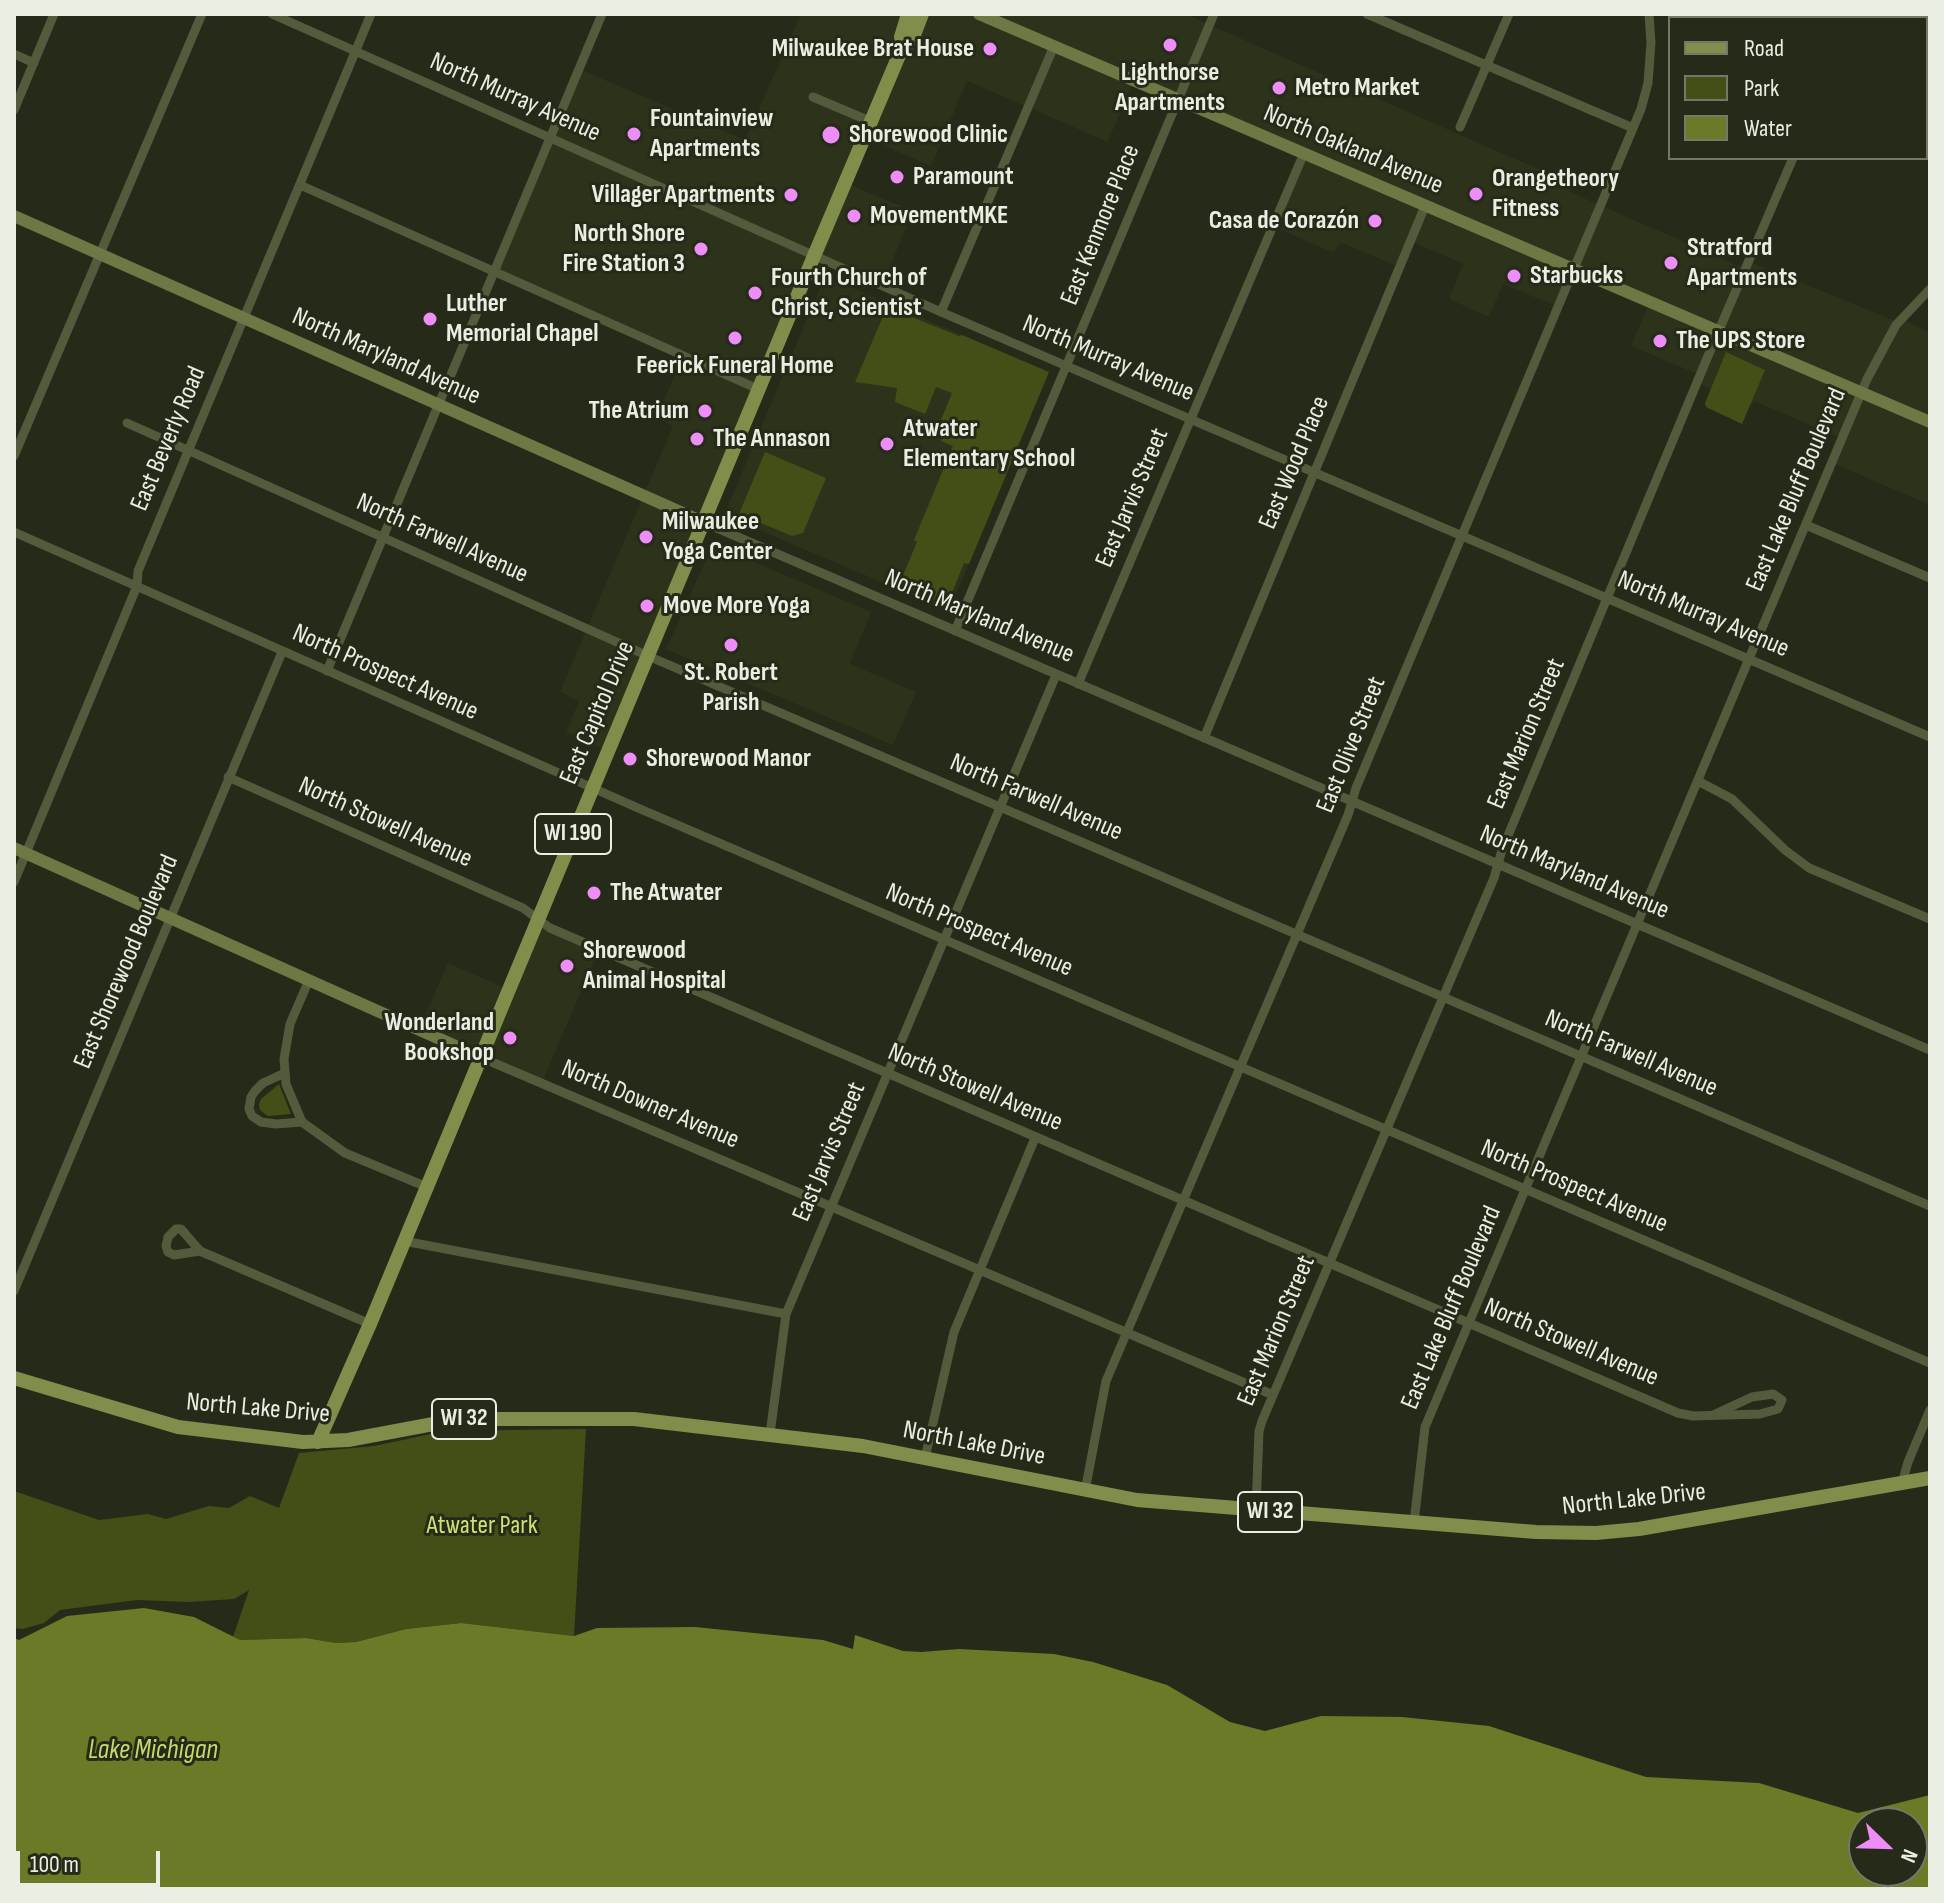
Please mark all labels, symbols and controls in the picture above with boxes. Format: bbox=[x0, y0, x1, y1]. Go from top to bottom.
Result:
legend bbox=[1668, 16, 1928, 160]
place label: Milwaukee Brat House bbox=[772, 33, 974, 65]
text: Road bbox=[1744, 34, 1784, 63]
marker: Lighthorse Apartments bbox=[1161, 36, 1179, 54]
marker: Milwaukee Brat House bbox=[981, 40, 999, 58]
street label: North Murray Avenue bbox=[425, 46, 605, 150]
place label: Lighthorse Apartments bbox=[1115, 57, 1225, 118]
place label: Metro Market bbox=[1295, 72, 1419, 104]
text: Park bbox=[1744, 74, 1779, 103]
marker: Metro Market bbox=[1270, 79, 1288, 97]
street label: North Oakland Avenue bbox=[1259, 98, 1447, 202]
place label: Fountainview Apartments bbox=[650, 103, 773, 164]
text: Water bbox=[1744, 114, 1792, 143]
place label: Shorewood Clinic bbox=[849, 119, 1008, 151]
marker: Shorewood Clinic bbox=[820, 124, 842, 146]
marker: Fountainview Apartments bbox=[625, 125, 643, 143]
street label: East Kenmore Place bbox=[1055, 140, 1147, 310]
place label: Paramount bbox=[913, 161, 1014, 193]
place label: Orangetheory Fitness bbox=[1492, 163, 1619, 224]
marker: Paramount bbox=[888, 168, 906, 186]
place label: Villager Apartments bbox=[592, 179, 775, 211]
marker: Orangetheory Fitness bbox=[1467, 185, 1485, 203]
marker: Villager Apartments bbox=[782, 186, 800, 204]
place label: MovementMKE bbox=[870, 200, 1008, 232]
place label: Casa de Corazón bbox=[1209, 205, 1359, 237]
marker: MovementMKE bbox=[845, 207, 863, 225]
marker: Casa de Corazón bbox=[1366, 212, 1384, 230]
place label: North Shore Fire Station 3 bbox=[563, 218, 685, 280]
place label: Stratford Apartments bbox=[1687, 232, 1797, 294]
marker: North Shore Fire Station 3 bbox=[692, 240, 710, 258]
marker: Stratford Apartments bbox=[1662, 254, 1680, 272]
place label: Starbucks bbox=[1530, 260, 1623, 292]
place label: Fourth Church of Christ, Scientist bbox=[771, 262, 927, 324]
marker: Starbucks bbox=[1505, 267, 1523, 285]
marker: Fourth Church of Christ, Scientist bbox=[746, 284, 764, 302]
place label: Luther Memorial Chapel bbox=[446, 288, 599, 350]
street label: North Maryland Avenue bbox=[287, 302, 485, 412]
street label: North Murray Avenue bbox=[1017, 309, 1199, 409]
marker: Luther Memorial Chapel bbox=[421, 310, 439, 328]
place label: The UPS Store bbox=[1676, 325, 1805, 357]
marker: Feerick Funeral Home bbox=[726, 329, 744, 347]
marker: The UPS Store bbox=[1651, 332, 1669, 350]
place label: Feerick Funeral Home bbox=[636, 350, 834, 382]
street label: East Beverly Road bbox=[125, 362, 213, 516]
street label: East Lake Bluff Boulevard bbox=[1740, 384, 1854, 596]
street label: East Wood Place bbox=[1253, 392, 1337, 534]
place label: The Atrium bbox=[588, 395, 689, 427]
marker: The Atrium bbox=[696, 402, 714, 420]
place label: Atwater Elementary School bbox=[903, 413, 1075, 474]
place label: The Annason bbox=[713, 423, 830, 455]
street label: East Jarvis Street bbox=[1090, 424, 1176, 572]
marker: The Annason bbox=[688, 430, 706, 448]
marker: Atwater Elementary School bbox=[878, 435, 896, 453]
street label: North Farwell Avenue bbox=[351, 487, 533, 591]
place label: Milwaukee Yoga Center bbox=[662, 506, 773, 568]
marker: Milwaukee Yoga Center bbox=[637, 528, 655, 546]
street label: North Maryland Avenue bbox=[880, 563, 1078, 671]
street label: North Murray Avenue bbox=[1612, 565, 1794, 665]
place label: Move More Yoga bbox=[663, 590, 810, 622]
marker: Move More Yoga bbox=[638, 597, 656, 615]
street label: North Prospect Avenue bbox=[287, 618, 483, 728]
marker: St. Robert Parish bbox=[722, 636, 740, 654]
street label: East Capitol Drive bbox=[554, 637, 642, 789]
street label: East Marion Street bbox=[1481, 654, 1573, 814]
place label: St. Robert Parish bbox=[684, 657, 778, 718]
street label: East Olive Street bbox=[1311, 672, 1393, 818]
place label: Shorewood Manor bbox=[646, 743, 811, 775]
street label: North Farwell Avenue bbox=[945, 748, 1127, 848]
marker: Shorewood Manor bbox=[621, 750, 639, 768]
street label: North Stowell Avenue bbox=[293, 771, 477, 875]
road number: WI 190 bbox=[535, 814, 611, 854]
street label: North Maryland Avenue bbox=[1475, 819, 1673, 927]
street label: East Shorewood Boulevard bbox=[68, 850, 186, 1074]
place label: The Atwater bbox=[610, 877, 722, 909]
street label: North Prospect Avenue bbox=[881, 878, 1077, 984]
marker: The Atwater bbox=[585, 884, 603, 902]
place label: Shorewood Animal Hospital bbox=[583, 935, 726, 996]
marker: Shorewood Animal Hospital bbox=[558, 957, 576, 975]
street label: North Farwell Avenue bbox=[1540, 1004, 1722, 1104]
place label: Wonderland Bookshop bbox=[384, 1007, 494, 1068]
marker: Wonderland Bookshop bbox=[501, 1029, 519, 1047]
street label: North Stowell Avenue bbox=[883, 1037, 1067, 1139]
street label: North Downer Avenue bbox=[557, 1054, 743, 1156]
street label: East Jarvis Street bbox=[787, 1078, 873, 1226]
street label: North Prospect Avenue bbox=[1476, 1134, 1672, 1240]
street label: East Lake Bluff Boulevard bbox=[1395, 1202, 1509, 1414]
street label: East Marion Street bbox=[1231, 1251, 1323, 1411]
street label: North Stowell Avenue bbox=[1479, 1292, 1663, 1394]
street label: North Lake Drive bbox=[185, 1387, 331, 1431]
road number: WI 32 bbox=[432, 1399, 496, 1439]
street label: North Lake Drive bbox=[900, 1415, 1048, 1473]
street label: North Lake Drive bbox=[1561, 1477, 1707, 1523]
road number: WI 32 bbox=[1238, 1492, 1302, 1532]
park label: Atwater Park bbox=[426, 1510, 538, 1542]
water label: Lake Michigan bbox=[88, 1734, 218, 1768]
north arrow bbox=[1848, 1807, 1928, 1887]
scale bar bbox=[20, 1835, 164, 1885]
text: N bbox=[1894, 1845, 1923, 1866]
text: 100 m bbox=[30, 1850, 79, 1879]

